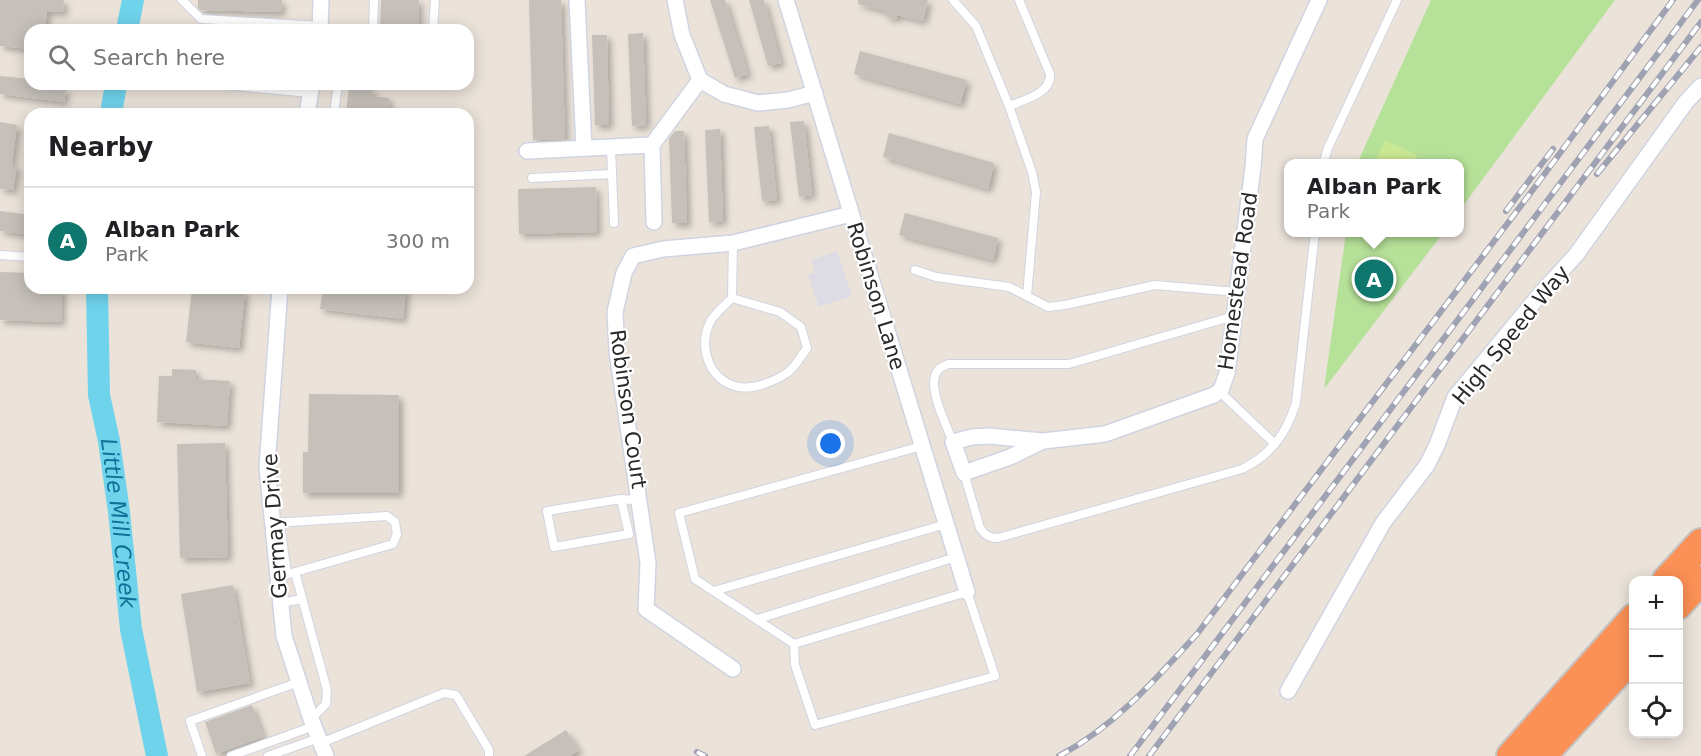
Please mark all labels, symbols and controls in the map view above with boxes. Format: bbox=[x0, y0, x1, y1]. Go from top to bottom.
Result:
search box bbox=[24, 24, 474, 90]
icon: search bbox=[45, 41, 78, 74]
text: Search here bbox=[93, 45, 225, 70]
text: Nearby bbox=[48, 132, 153, 162]
popup bbox=[1284, 159, 1464, 237]
text: Alban Park bbox=[1307, 174, 1441, 199]
street label: Homestead Road bbox=[1214, 190, 1262, 372]
text: Park bbox=[1307, 199, 1350, 223]
text: Alban Park bbox=[105, 217, 239, 242]
street label: Robinson Lane bbox=[842, 219, 910, 373]
text: A bbox=[60, 229, 75, 253]
text: 300 m bbox=[386, 229, 450, 253]
text: Park bbox=[105, 242, 148, 266]
pin: A bbox=[1354, 256, 1394, 302]
street label: High Speed Way bbox=[1447, 261, 1575, 409]
street label: Robinson Court bbox=[605, 328, 651, 490]
your location bbox=[816, 429, 845, 458]
water label: Little Mill Creek bbox=[96, 437, 141, 611]
street label: Germay Drive bbox=[258, 452, 292, 600]
map controls bbox=[1629, 576, 1683, 738]
button: + bbox=[1629, 576, 1683, 630]
button: − bbox=[1629, 630, 1683, 684]
button: locate bbox=[1629, 684, 1683, 738]

